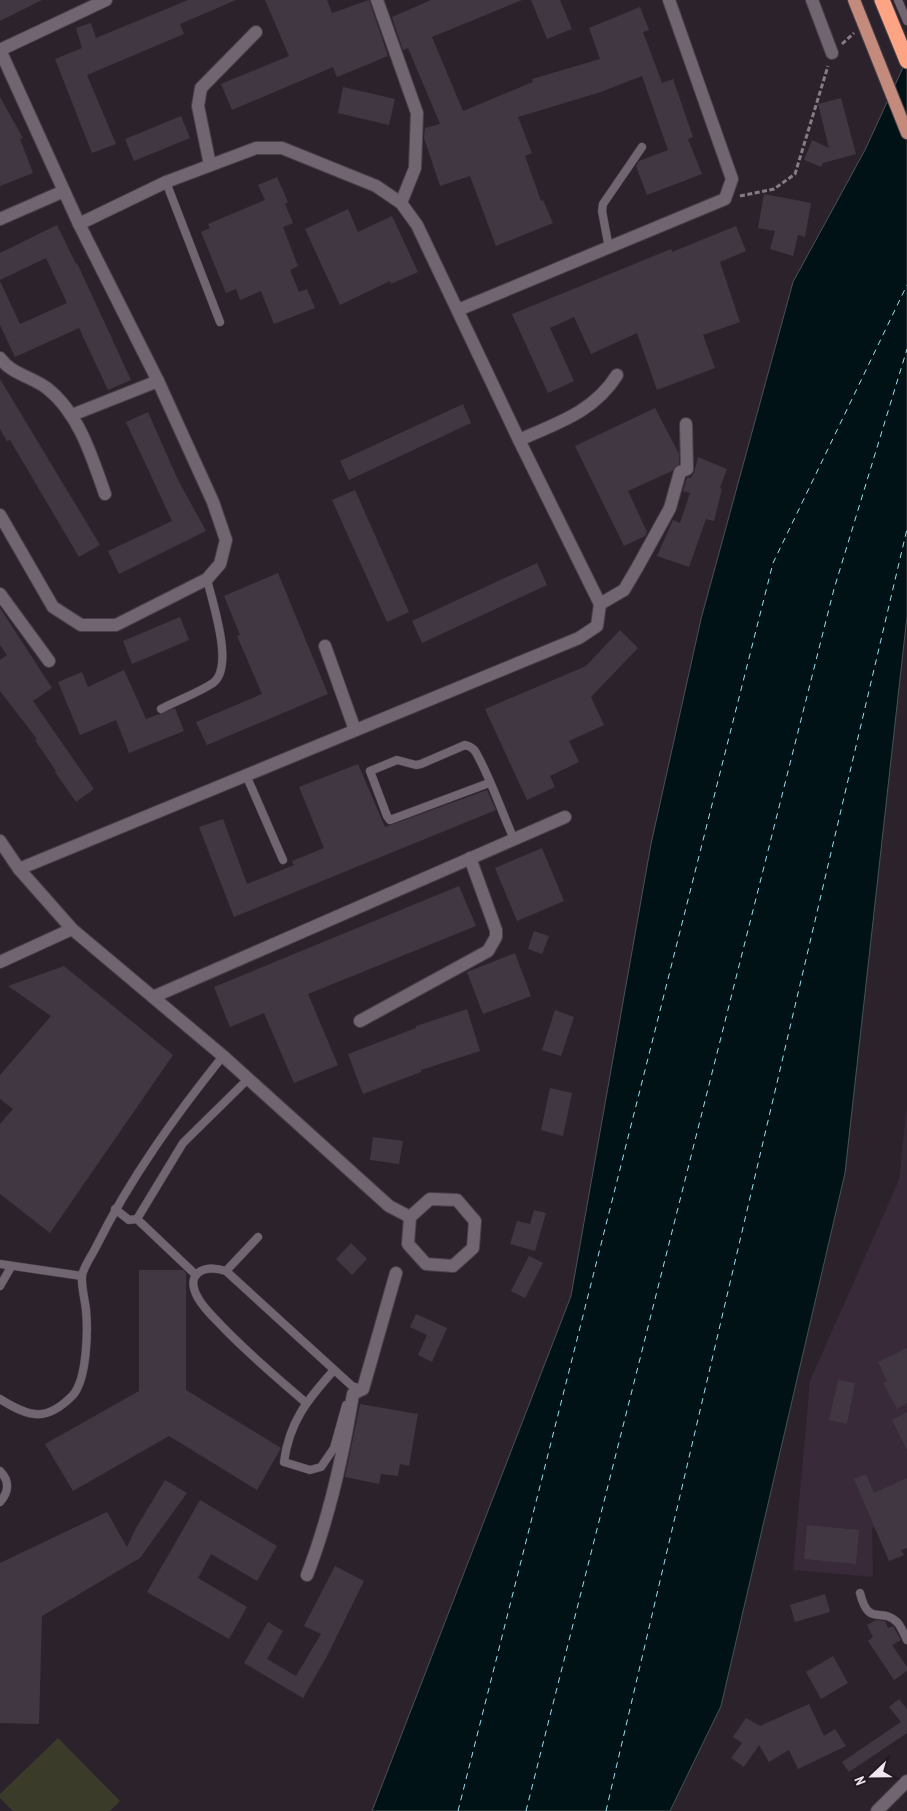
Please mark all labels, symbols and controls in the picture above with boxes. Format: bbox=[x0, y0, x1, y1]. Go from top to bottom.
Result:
north arrow bbox=[847, 1751, 897, 1801]
text: N bbox=[850, 1774, 870, 1788]

